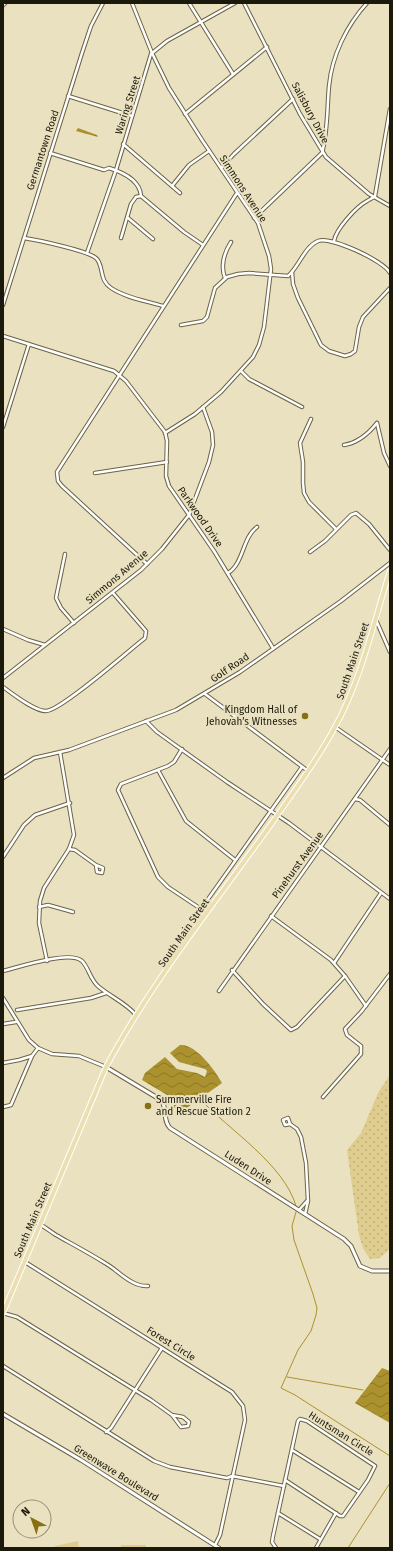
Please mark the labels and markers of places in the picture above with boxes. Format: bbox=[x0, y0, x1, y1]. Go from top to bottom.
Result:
place label: Kingdom Hall of Jehovah’s Witnesses bbox=[206, 704, 298, 728]
marker: Kingdom Hall of Jehovah’s Witnesses bbox=[300, 711, 310, 721]
place label: Summerville Fire and Rescue Station 2 bbox=[156, 1094, 251, 1118]
marker: Summerville Fire and Rescue Station 2 bbox=[143, 1101, 153, 1111]

